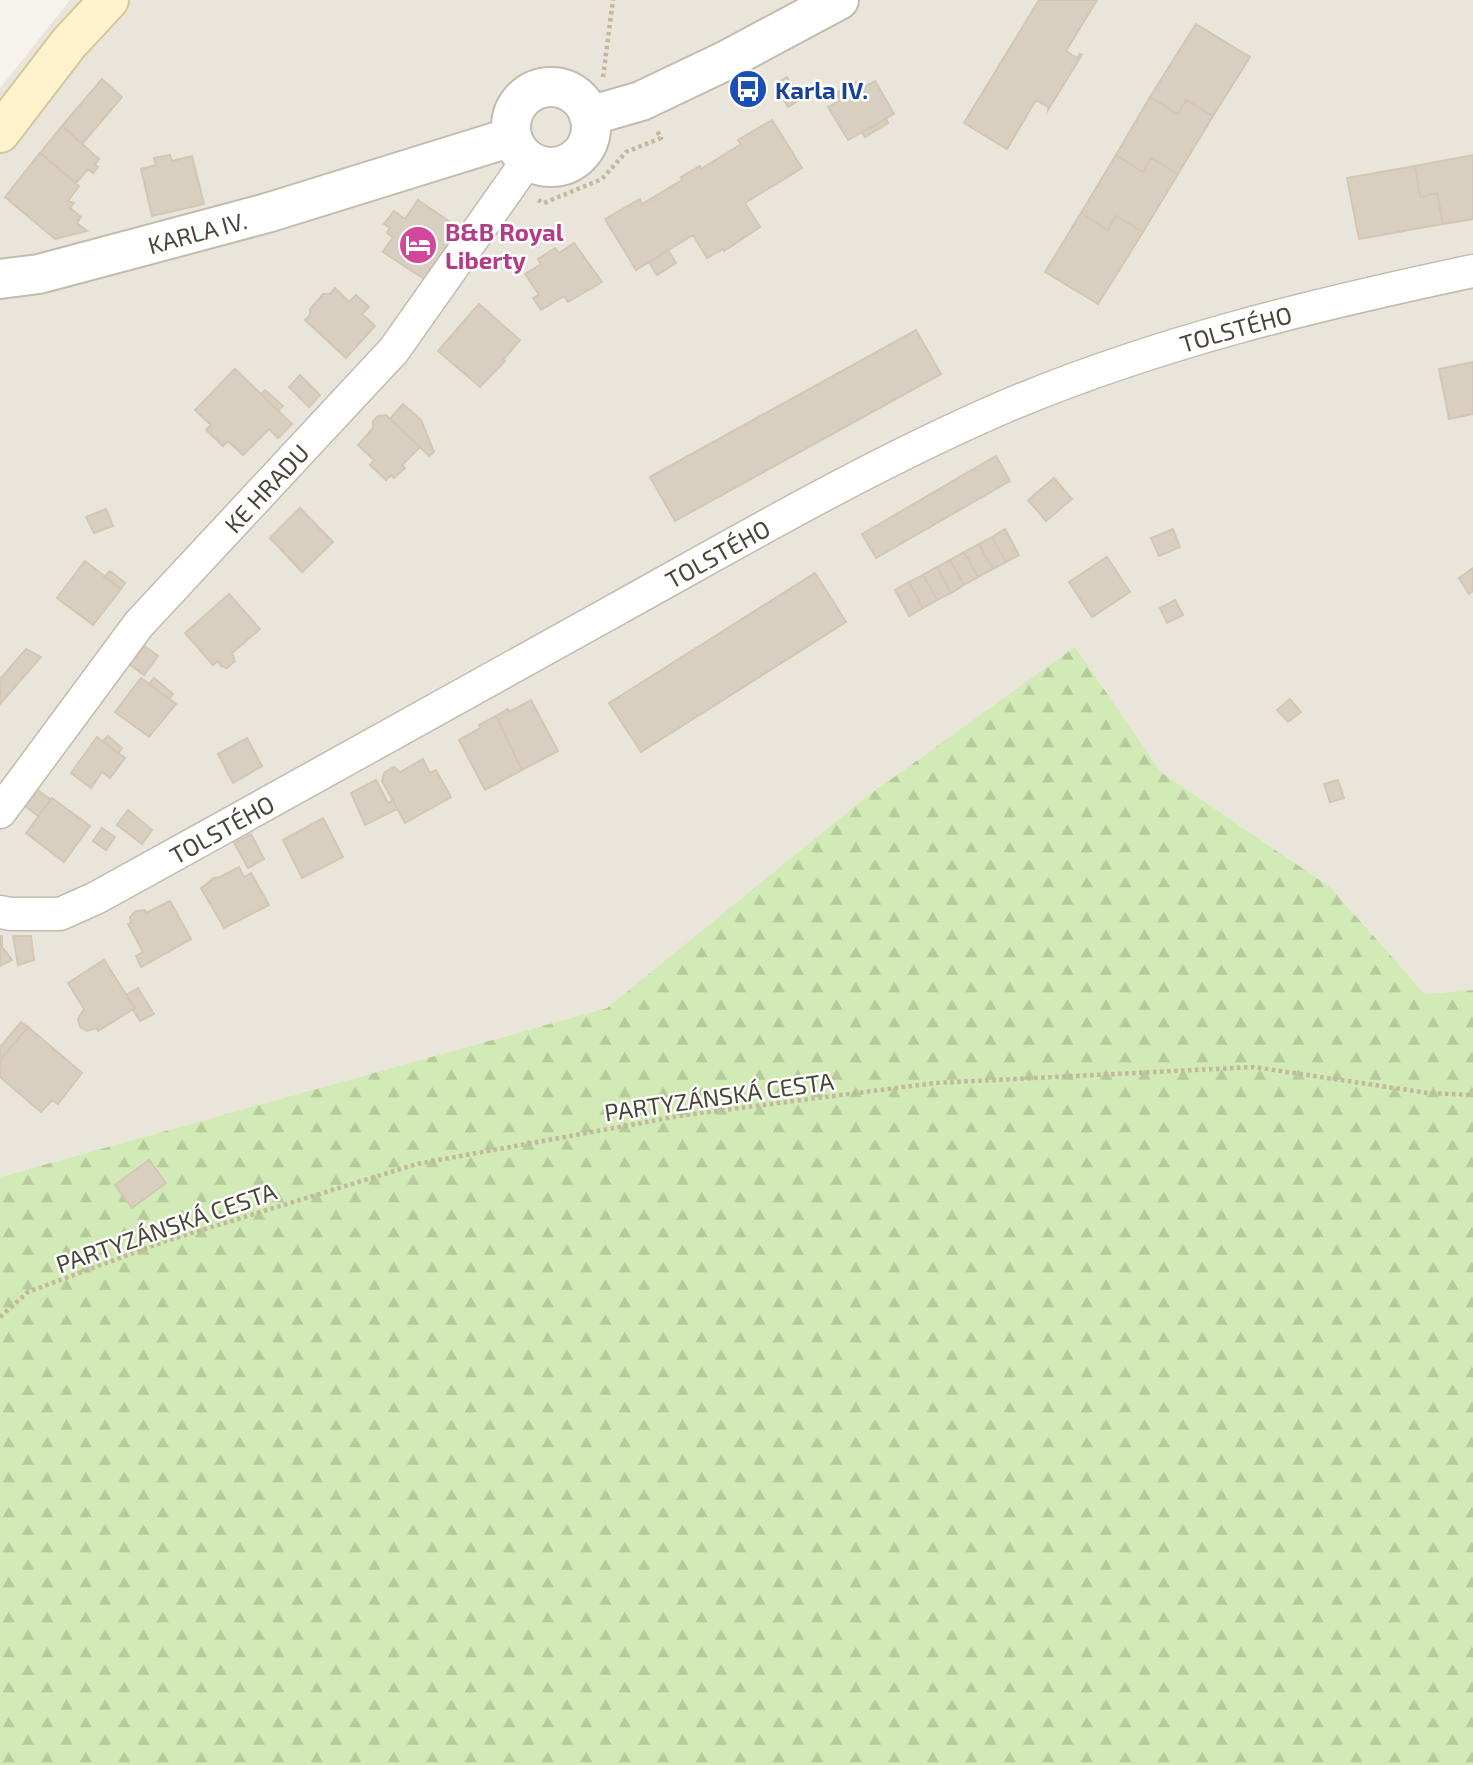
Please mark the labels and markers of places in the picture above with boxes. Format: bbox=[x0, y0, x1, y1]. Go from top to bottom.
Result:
bus stop icon: Karla IV. bbox=[727, 68, 769, 110]
place label: Karla IV. bbox=[775, 75, 868, 104]
place label: B&B Royal Liberty bbox=[445, 217, 564, 274]
hotel icon: B&B Royal Liberty bbox=[397, 224, 439, 266]

